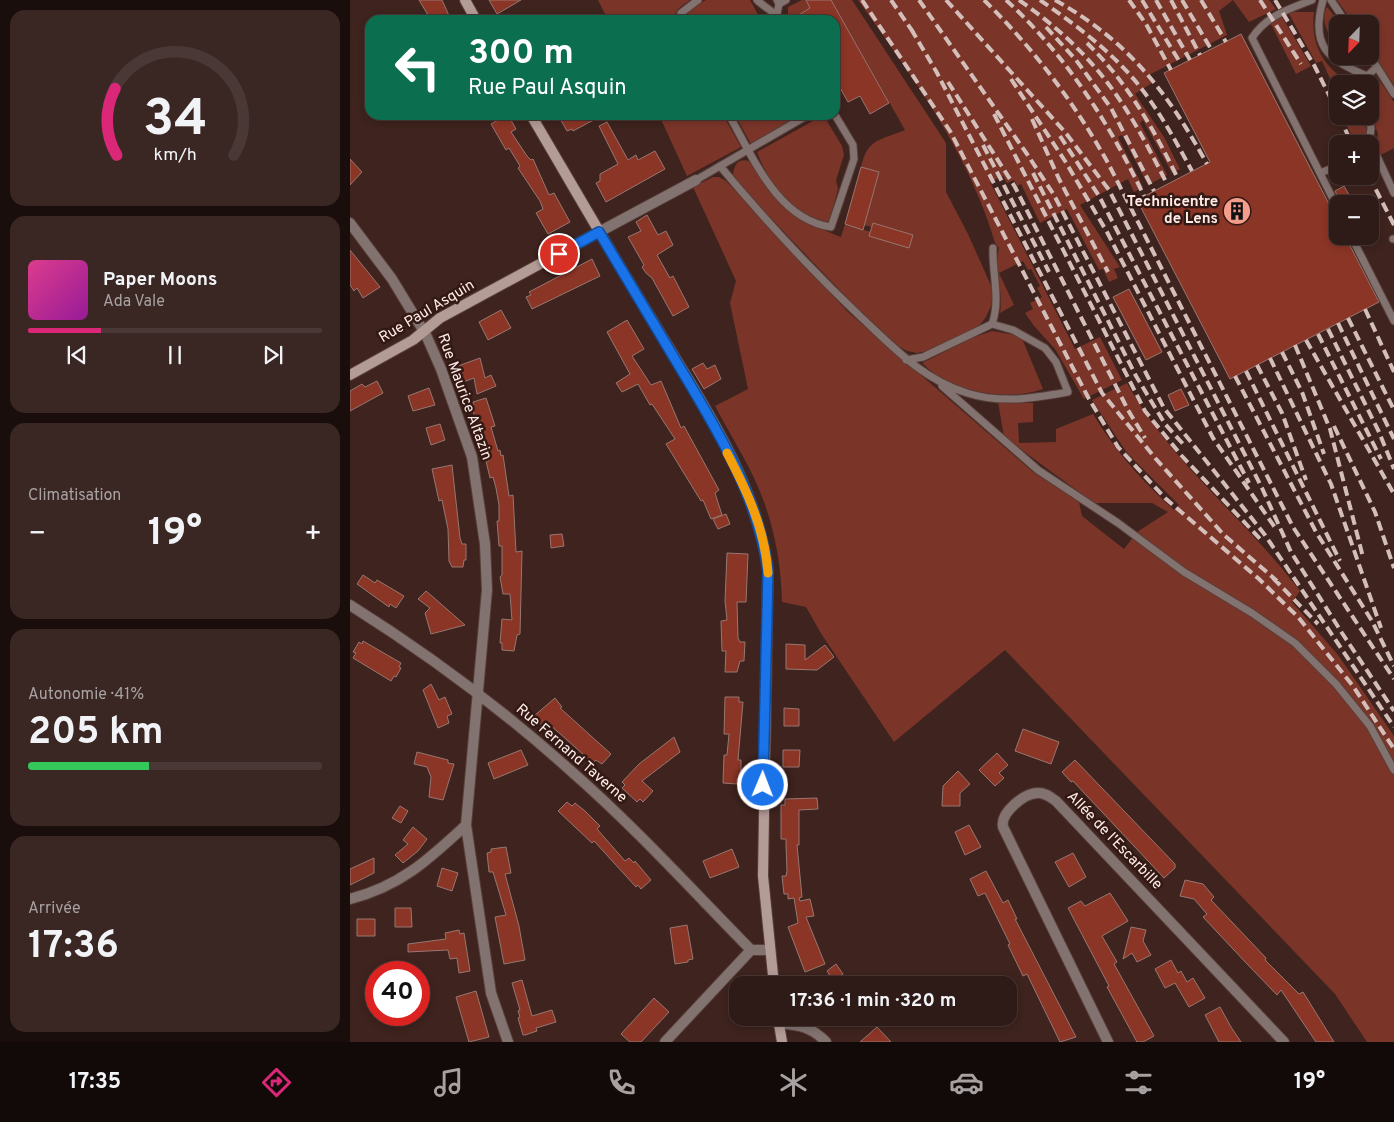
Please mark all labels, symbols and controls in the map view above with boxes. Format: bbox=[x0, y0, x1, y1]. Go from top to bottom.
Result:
north arrow bbox=[1329, 15, 1379, 65]
map controls bbox=[1329, 15, 1379, 245]
text: 300 m bbox=[468, 32, 574, 76]
icon: left bbox=[385, 35, 450, 100]
text: Rue Paul Asquin bbox=[468, 75, 627, 102]
button: layers bbox=[1329, 75, 1379, 125]
text: 34 bbox=[143, 88, 207, 154]
button: + bbox=[1329, 135, 1379, 185]
text: km/h bbox=[153, 144, 197, 167]
place label: Technicentre de Lens bbox=[1127, 193, 1218, 229]
button: − bbox=[1329, 195, 1379, 245]
building icon: Technicentre de Lens bbox=[1222, 196, 1252, 226]
pin bbox=[538, 233, 580, 275]
icon: arrive bbox=[545, 240, 573, 268]
text: Paper Moons bbox=[103, 268, 217, 292]
street label: Rue Paul Asquin bbox=[376, 276, 478, 348]
text: Ada Vale bbox=[103, 292, 165, 312]
street label: Rue Maurice Altazin bbox=[432, 331, 496, 463]
icon: previous bbox=[63, 341, 91, 369]
icon: pause bbox=[161, 341, 189, 369]
icon: next bbox=[259, 341, 287, 369]
text: Climatisation bbox=[28, 486, 121, 506]
text: 19° bbox=[148, 510, 202, 559]
text: − bbox=[28, 517, 46, 553]
text: + bbox=[304, 517, 322, 553]
text: Autonomie · 41% bbox=[28, 685, 144, 705]
street label: Rue Fernand Taverne bbox=[511, 700, 631, 808]
text: 205 km bbox=[28, 709, 164, 758]
position arrow bbox=[736, 758, 788, 810]
street label: Allée de l'Escarbille bbox=[1062, 788, 1166, 894]
text: Arrivée bbox=[28, 899, 81, 919]
text: 17:36 bbox=[28, 923, 119, 972]
speed limit sign: 40 bbox=[365, 961, 430, 1026]
text: 17:36 · 1 min · 320 m bbox=[790, 989, 956, 1013]
icon: directions bbox=[259, 1065, 294, 1100]
icon: music bbox=[431, 1065, 466, 1100]
icon: phone bbox=[604, 1065, 639, 1100]
icon: climate bbox=[776, 1065, 811, 1100]
icon: car bbox=[949, 1065, 984, 1100]
icon: filters bbox=[1121, 1065, 1156, 1100]
text: 17:35 bbox=[69, 1069, 121, 1096]
text: 19° bbox=[1294, 1069, 1325, 1096]

